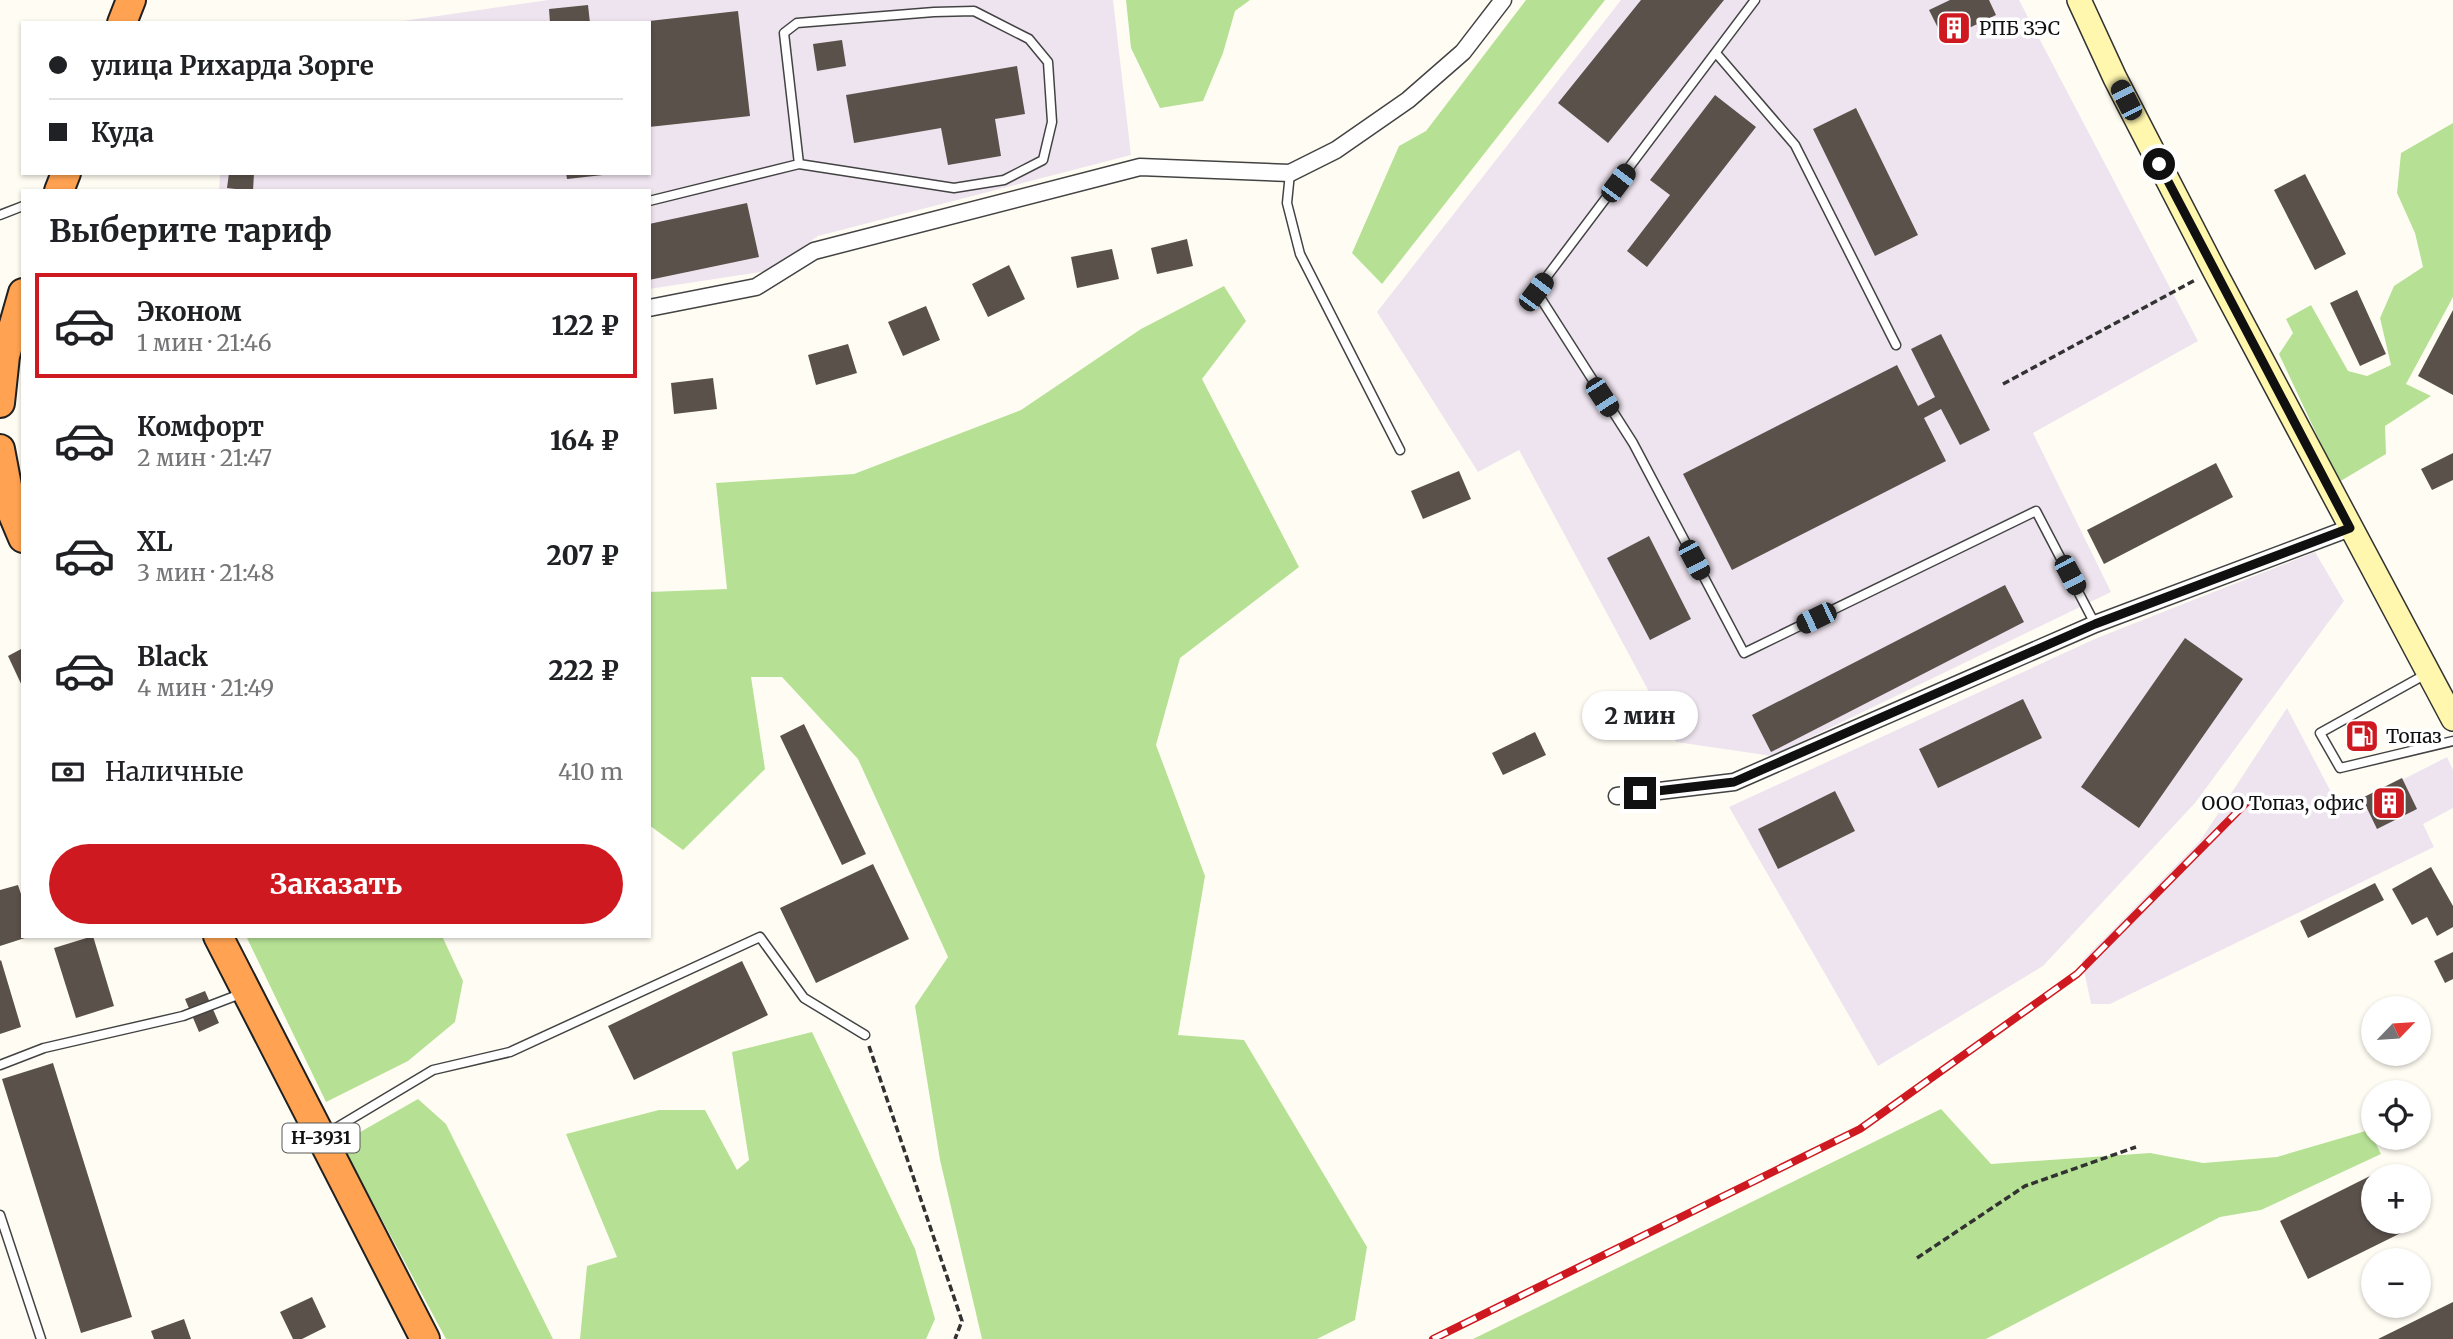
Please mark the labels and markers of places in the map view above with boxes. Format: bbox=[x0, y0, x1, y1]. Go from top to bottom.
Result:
building icon: РПБ ЗЭС bbox=[1935, 9, 1973, 47]
place label: РПБ ЗЭС bbox=[1979, 16, 2060, 40]
fuel station icon: Топаз bbox=[2343, 717, 2381, 755]
place label: Топаз bbox=[2386, 724, 2442, 748]
building icon: ООО Топаз, офис bbox=[2370, 784, 2408, 822]
place label: ООО Топаз, офис bbox=[2202, 791, 2364, 815]

